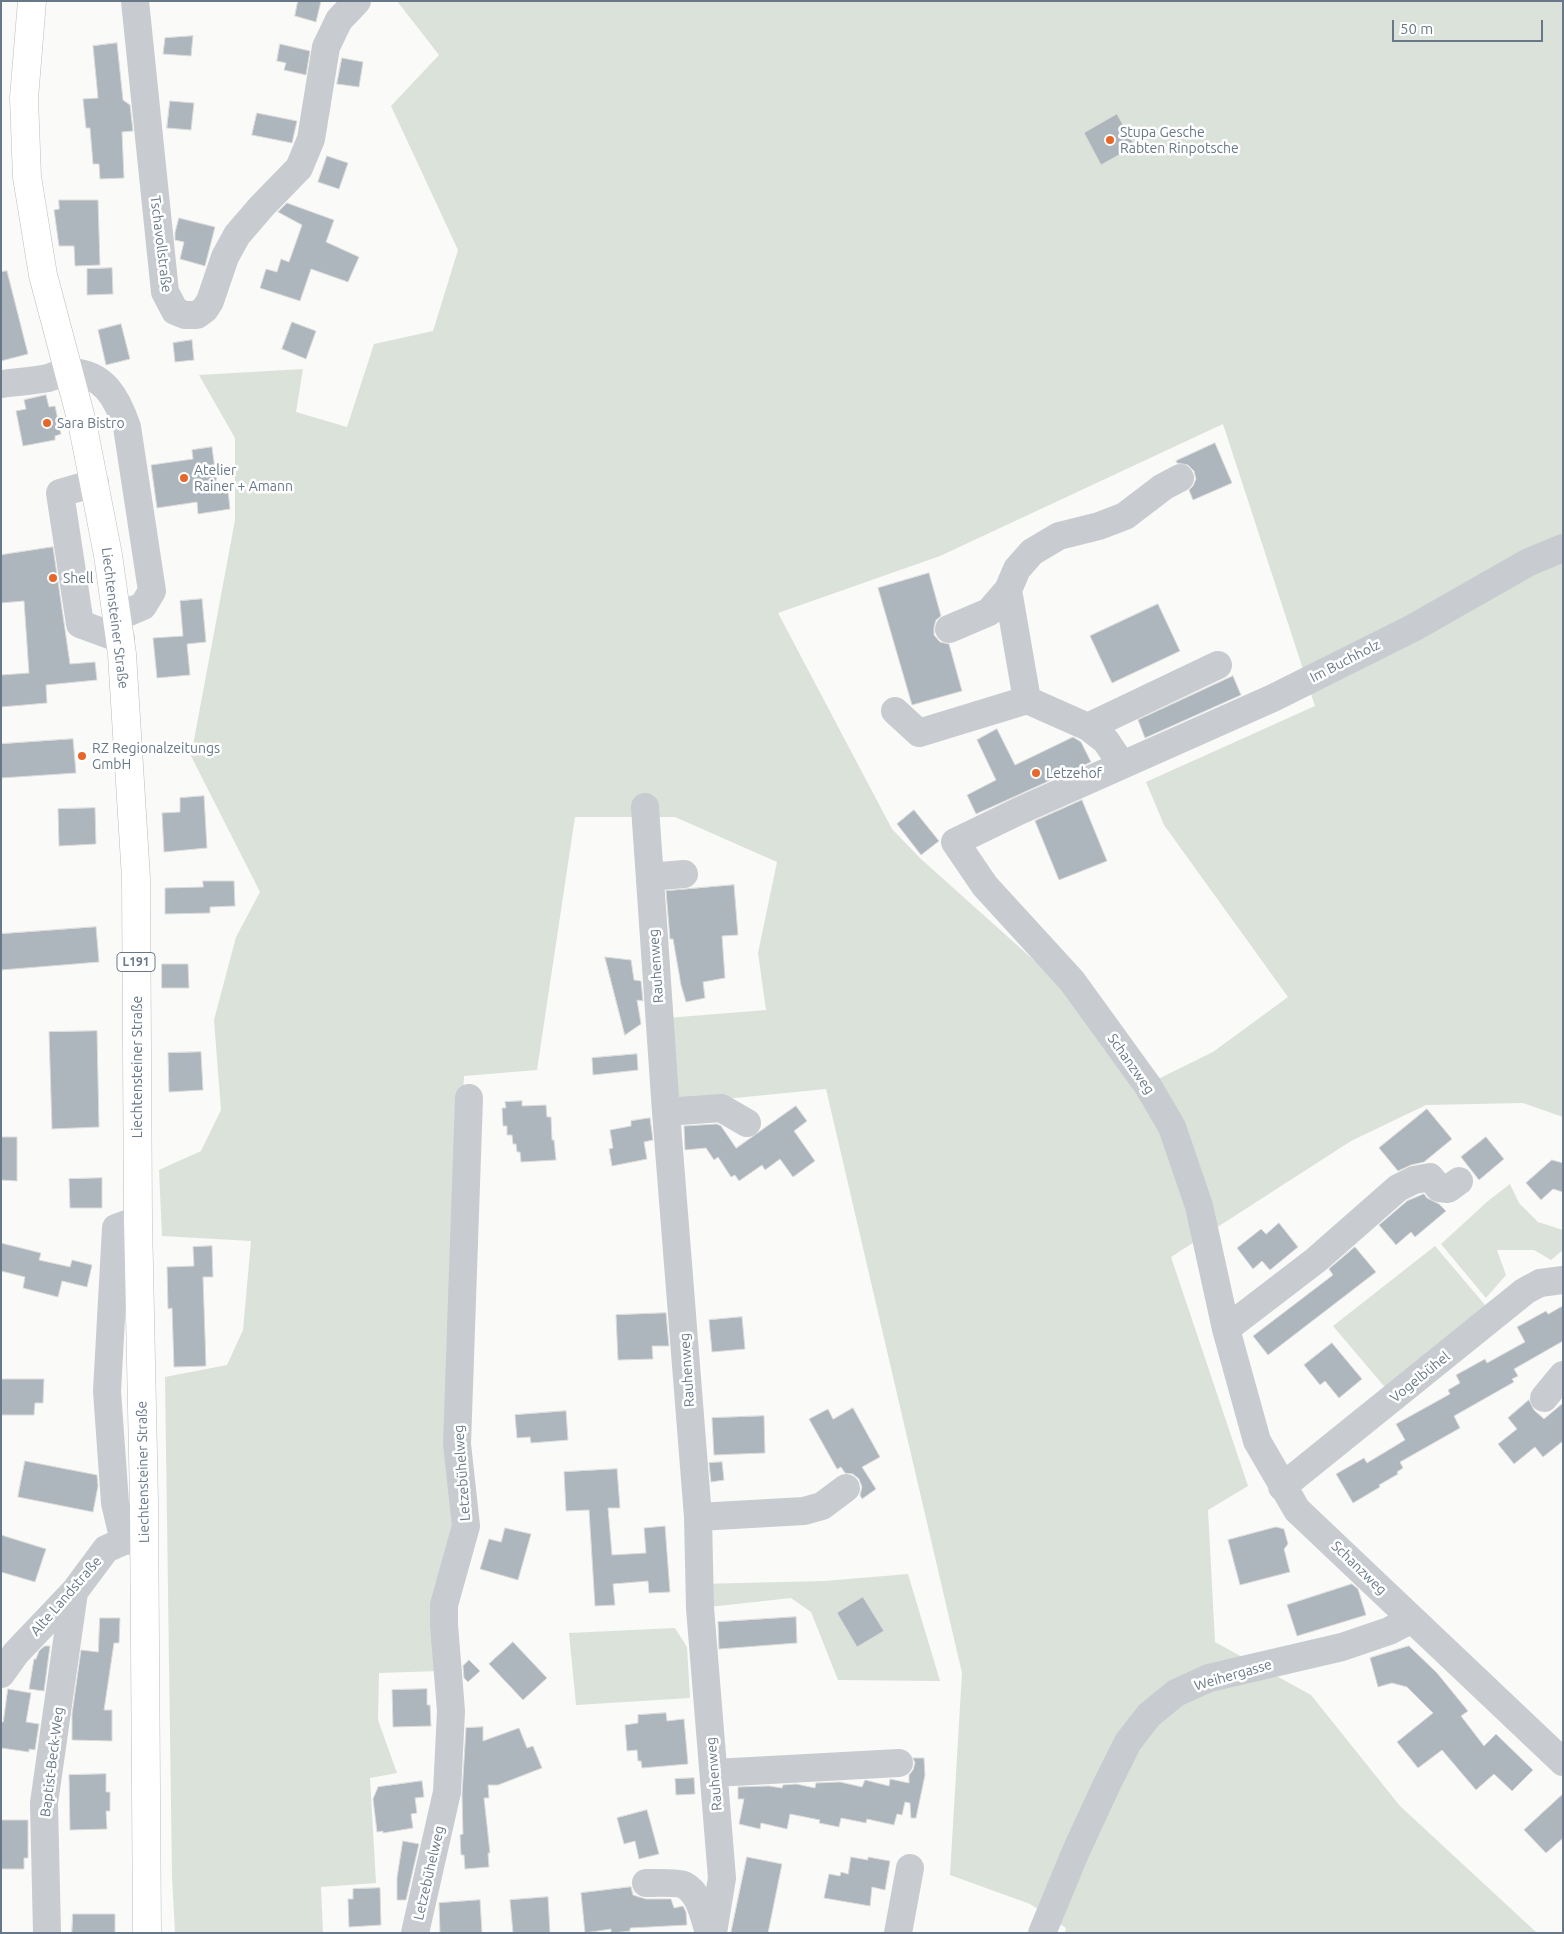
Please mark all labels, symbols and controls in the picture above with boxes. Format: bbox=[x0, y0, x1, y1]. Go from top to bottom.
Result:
scale bar bbox=[1394, 10, 1545, 42]
text: 50 m bbox=[1400, 20, 1433, 37]
place label: Stupa Gesche Rabten Rinpotsche bbox=[1120, 124, 1239, 156]
marker: Stupa Gesche Rabten Rinpotsche bbox=[1104, 134, 1116, 146]
street label: Tschavollstraße bbox=[147, 195, 175, 293]
place label: Sara Bistro bbox=[57, 415, 125, 431]
marker: Sara Bistro bbox=[41, 417, 53, 429]
place label: Atelier Rainer + Amann bbox=[194, 462, 293, 494]
marker: Atelier Rainer + Amann bbox=[178, 472, 190, 484]
street label: Liechtensteiner Straße bbox=[98, 546, 132, 690]
place label: Shell bbox=[63, 570, 93, 586]
marker: Shell bbox=[47, 572, 59, 584]
street label: Im Buchholz bbox=[1307, 636, 1383, 686]
place label: RZ Regionalzeitungs GmbH bbox=[92, 740, 220, 772]
marker: RZ Regionalzeitungs GmbH bbox=[76, 750, 88, 762]
place label: Letzehof bbox=[1046, 765, 1102, 781]
marker: Letzehof bbox=[1030, 767, 1042, 779]
street label: Rauhenweg bbox=[645, 928, 667, 1004]
road number: L191 bbox=[117, 952, 155, 972]
street label: Liechtensteiner Straße bbox=[129, 996, 145, 1138]
street label: Schanzweg bbox=[1104, 1030, 1158, 1098]
street label: Rauhenweg bbox=[676, 1332, 698, 1408]
street label: Vogelbühel bbox=[1387, 1348, 1453, 1406]
street label: Liechtensteiner Straße bbox=[133, 1401, 153, 1543]
street label: Letzebühelweg bbox=[450, 1424, 474, 1522]
street label: Schanzweg bbox=[1328, 1538, 1390, 1598]
street label: Alte Landstraße bbox=[27, 1553, 105, 1639]
street label: Weihergasse bbox=[1192, 1656, 1274, 1694]
street label: Baptist-Beck-Weg bbox=[37, 1706, 67, 1818]
street label: Rauhenweg bbox=[702, 1736, 726, 1812]
street label: Letzebühelweg bbox=[410, 1824, 448, 1922]

